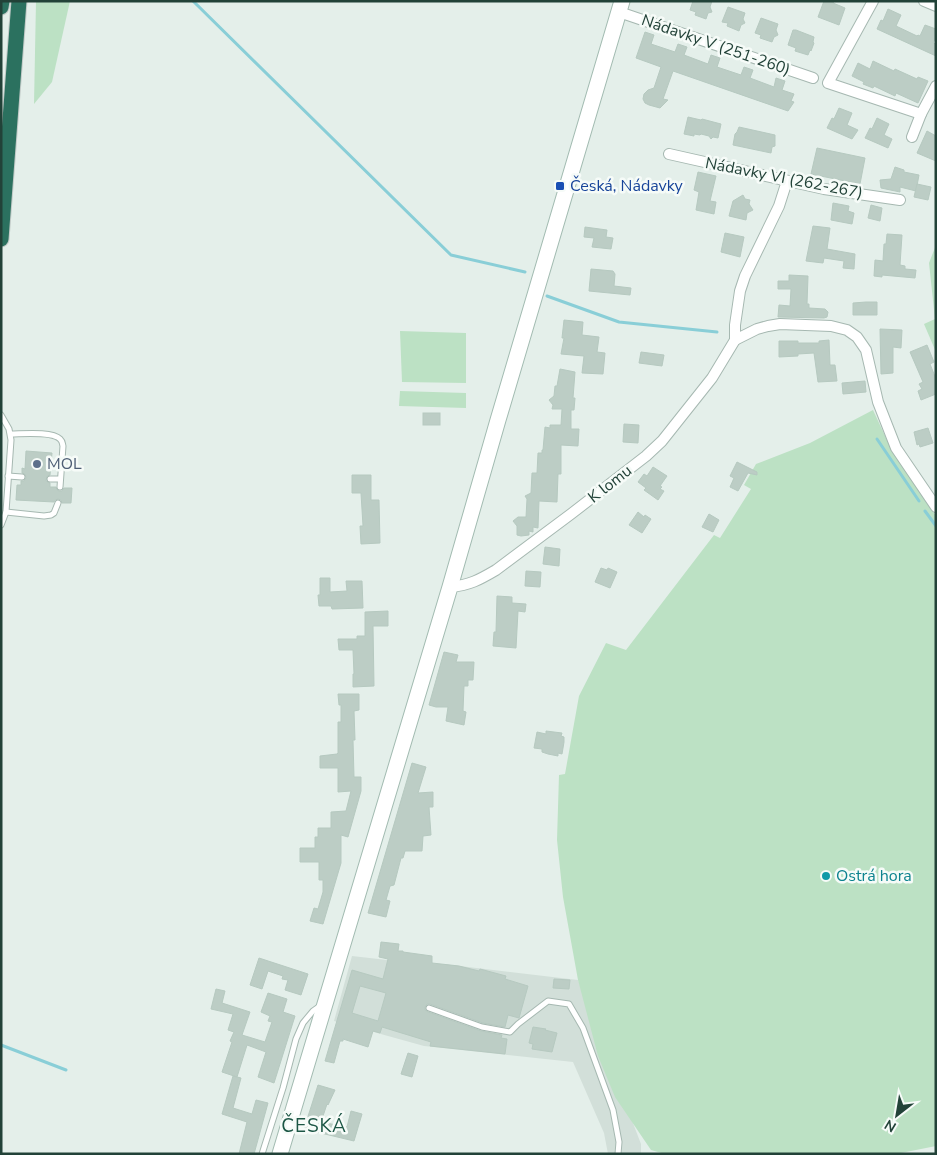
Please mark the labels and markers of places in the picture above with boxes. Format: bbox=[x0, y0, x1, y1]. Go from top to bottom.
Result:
place label: Česká, Nádavky bbox=[570, 175, 684, 197]
marker: Česká, Nádavky bbox=[554, 180, 566, 192]
place label: MOL bbox=[47, 453, 82, 475]
marker: MOL bbox=[31, 458, 43, 470]
place label: Ostrá hora bbox=[836, 865, 912, 887]
marker: Ostrá hora bbox=[820, 870, 832, 882]

